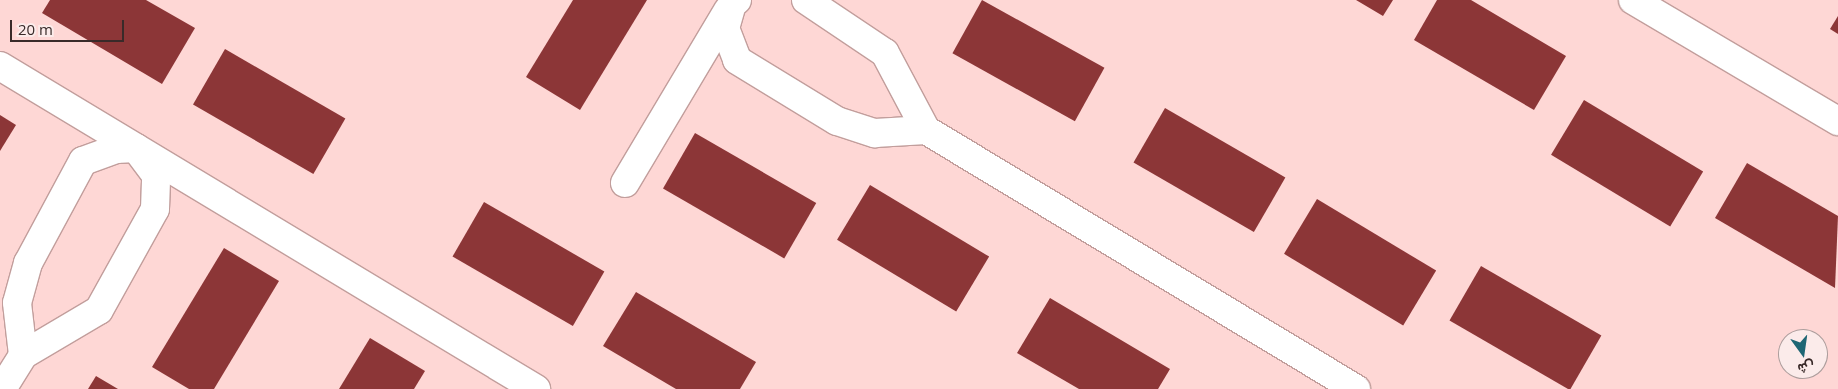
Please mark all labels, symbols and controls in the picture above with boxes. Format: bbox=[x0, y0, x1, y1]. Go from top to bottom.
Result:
scale bar bbox=[12, 10, 126, 42]
text: 20 m bbox=[18, 19, 53, 39]
north arrow bbox=[1778, 329, 1828, 379]
text: ش bbox=[1796, 357, 1817, 379]

